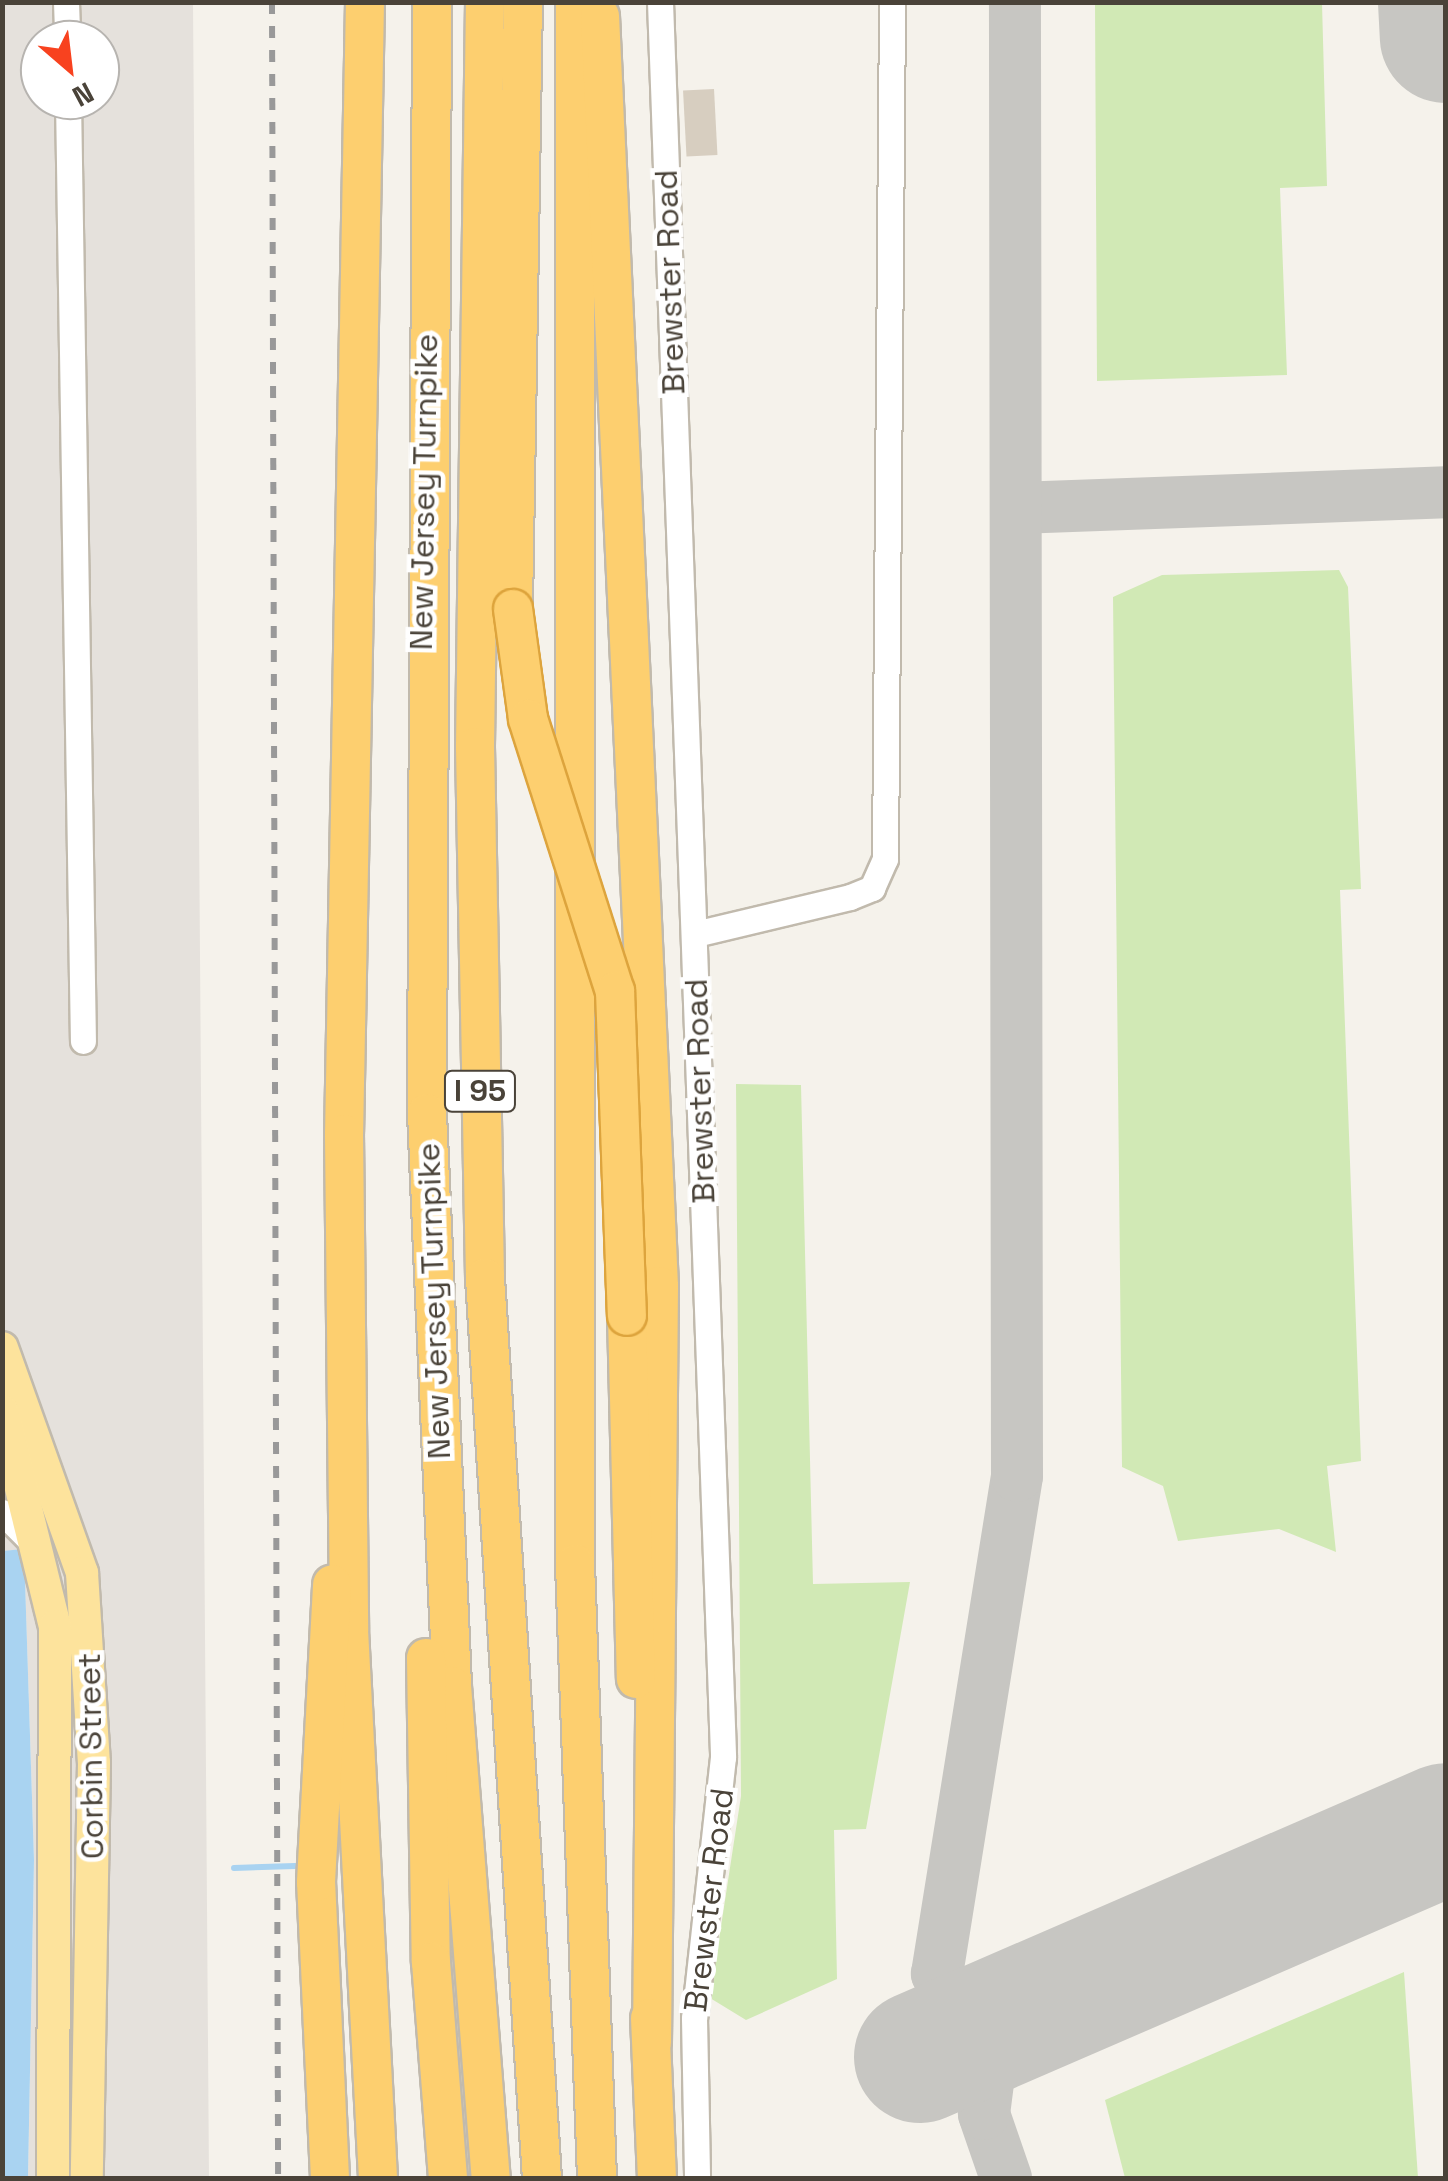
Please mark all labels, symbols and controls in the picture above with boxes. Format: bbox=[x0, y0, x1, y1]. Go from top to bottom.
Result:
north arrow bbox=[20, 20, 120, 120]
text: N bbox=[66, 74, 100, 115]
street label: Brewster Road bbox=[647, 169, 693, 395]
street label: New Jersey Turnpike bbox=[402, 333, 446, 651]
street label: Brewster Road bbox=[677, 978, 723, 1204]
road number: I 95 bbox=[442, 1066, 518, 1116]
street label: New Jersey Turnpike bbox=[409, 1142, 459, 1460]
street label: Corbin Street bbox=[70, 1652, 112, 1860]
street label: Brewster Road bbox=[676, 1786, 742, 2014]

